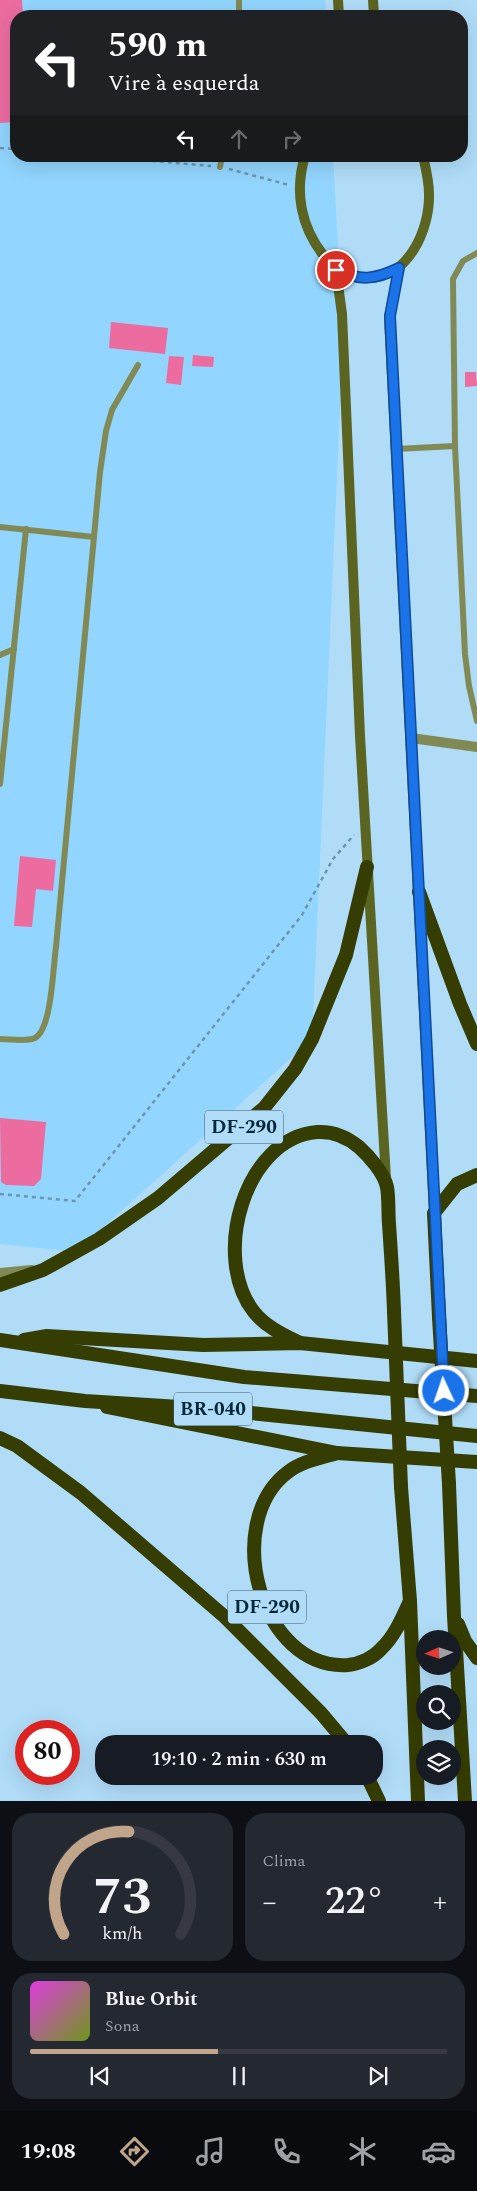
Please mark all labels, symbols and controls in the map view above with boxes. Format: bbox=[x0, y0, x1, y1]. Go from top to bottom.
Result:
text: 590 m bbox=[108, 19, 207, 72]
icon: left bbox=[25, 30, 90, 95]
text: Vire à esquerda bbox=[108, 67, 260, 100]
icon: left bbox=[172, 125, 200, 153]
icon: ahead bbox=[225, 125, 253, 153]
icon: right bbox=[278, 125, 306, 153]
pin bbox=[315, 249, 357, 291]
icon: arrive bbox=[322, 256, 350, 284]
road number: DF-290 bbox=[205, 1110, 283, 1144]
position arrow bbox=[417, 1364, 469, 1416]
road number: BR-040 bbox=[174, 1392, 252, 1426]
road number: DF-290 bbox=[228, 1590, 306, 1624]
north arrow bbox=[416, 1630, 461, 1675]
map controls bbox=[416, 1630, 461, 1785]
button: search bbox=[416, 1685, 461, 1730]
speed limit sign: 80 bbox=[15, 1720, 80, 1785]
button: layers bbox=[416, 1740, 461, 1785]
text: 19:10 · 2 min · 630 m bbox=[151, 1745, 327, 1774]
text: Clima bbox=[263, 1849, 305, 1873]
text: 73 bbox=[93, 1858, 151, 1937]
text: 22° bbox=[325, 1873, 385, 1931]
text: − bbox=[263, 1881, 277, 1924]
text: + bbox=[433, 1881, 447, 1924]
text: km/h bbox=[102, 1920, 142, 1947]
text: Blue Orbit bbox=[105, 1985, 198, 2014]
text: Sona bbox=[105, 2014, 140, 2038]
icon: previous bbox=[86, 2062, 114, 2090]
icon: pause bbox=[225, 2062, 253, 2090]
icon: next bbox=[364, 2062, 392, 2090]
icon: directions bbox=[117, 2134, 152, 2169]
icon: music bbox=[193, 2134, 228, 2169]
icon: phone bbox=[269, 2134, 304, 2169]
icon: climate bbox=[345, 2134, 380, 2169]
icon: car bbox=[421, 2134, 456, 2169]
text: 19:08 bbox=[21, 2135, 76, 2168]

